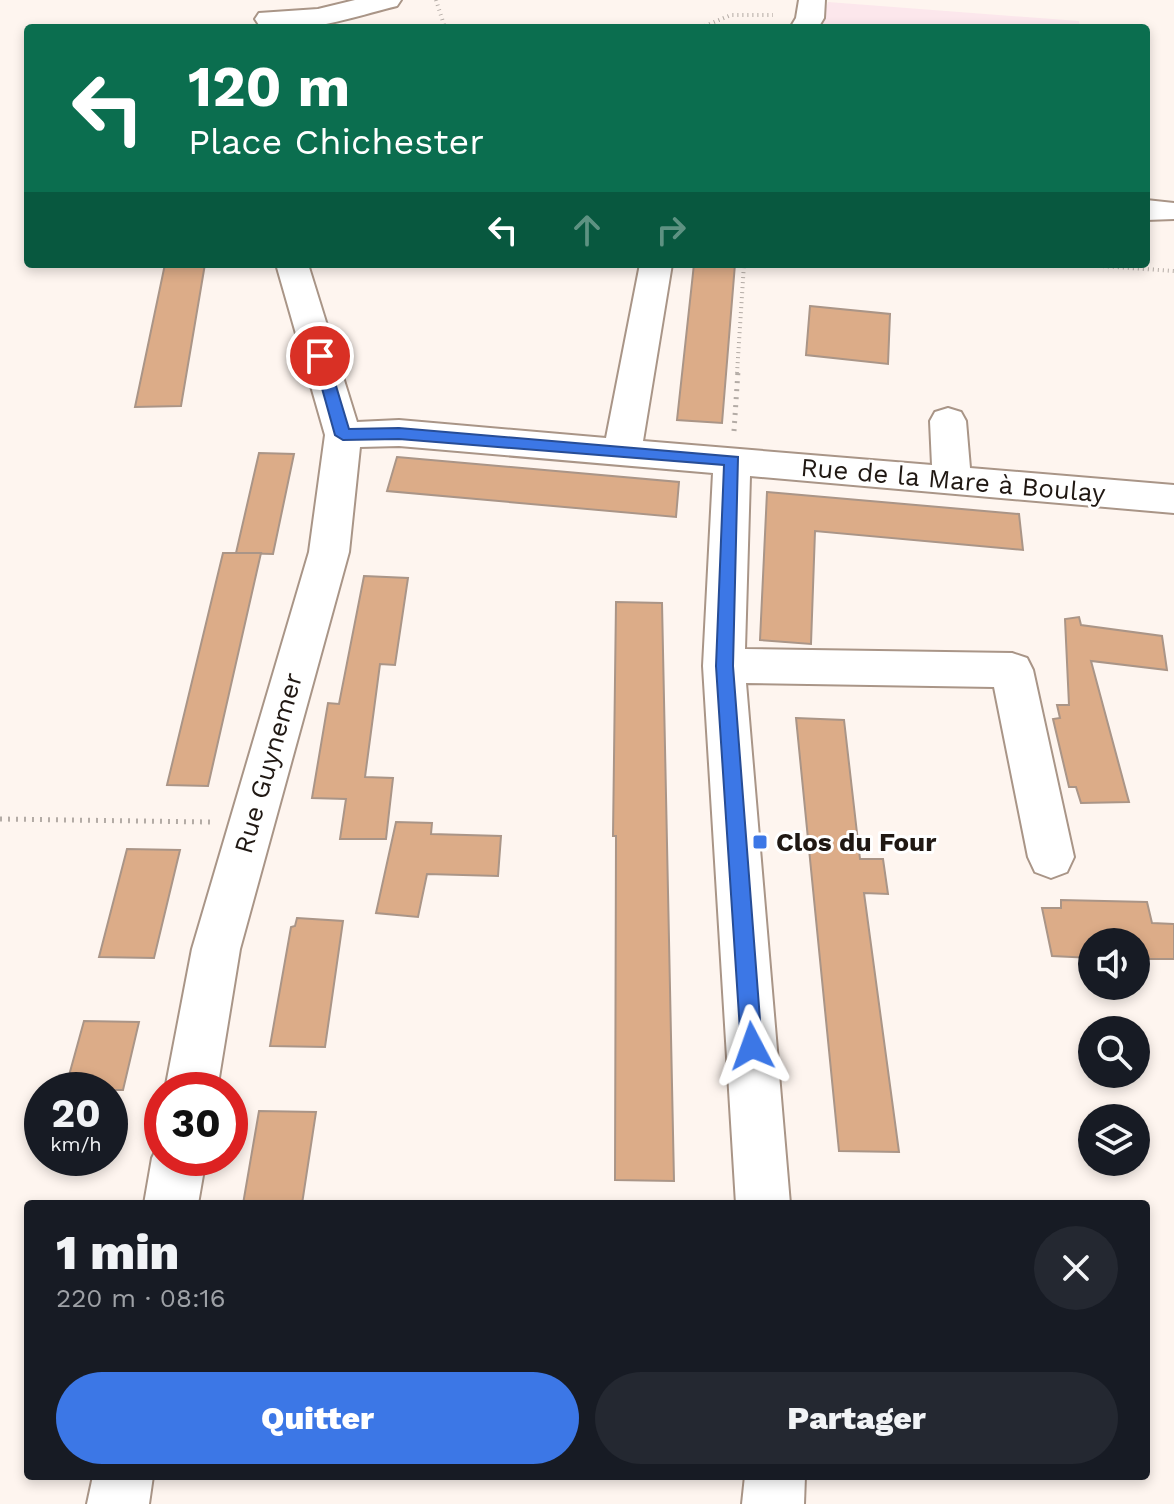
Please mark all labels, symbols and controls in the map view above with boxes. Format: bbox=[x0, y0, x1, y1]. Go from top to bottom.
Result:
text: 120 m bbox=[188, 54, 350, 120]
icon: left bbox=[56, 56, 160, 160]
text: Place Chichester bbox=[188, 121, 484, 163]
icon: left bbox=[481, 208, 525, 252]
icon: ahead bbox=[565, 208, 609, 252]
icon: right bbox=[649, 208, 693, 252]
pin bbox=[286, 322, 354, 390]
icon: arrive bbox=[298, 334, 342, 378]
street label: Rue de la Mare à Boulay bbox=[799, 452, 1107, 508]
street label: Rue Guynemer bbox=[228, 669, 308, 857]
place label: Clos du Four bbox=[776, 827, 937, 857]
marker: Clos du Four bbox=[751, 833, 769, 851]
map controls bbox=[1078, 928, 1150, 1176]
button: sound bbox=[1078, 928, 1150, 1000]
position arrow bbox=[710, 1004, 794, 1088]
button: search bbox=[1078, 1016, 1150, 1088]
speed limit sign: 30 bbox=[144, 1072, 248, 1176]
text: 20 bbox=[51, 1090, 101, 1137]
button: layers bbox=[1078, 1104, 1150, 1176]
text: km/h bbox=[50, 1132, 102, 1156]
text: 1 min bbox=[56, 1224, 179, 1281]
button: close bbox=[1034, 1226, 1118, 1310]
text: 220 m · 08:16 bbox=[56, 1283, 226, 1313]
button: Quitter bbox=[56, 1372, 579, 1464]
button: Partager bbox=[595, 1372, 1118, 1464]

